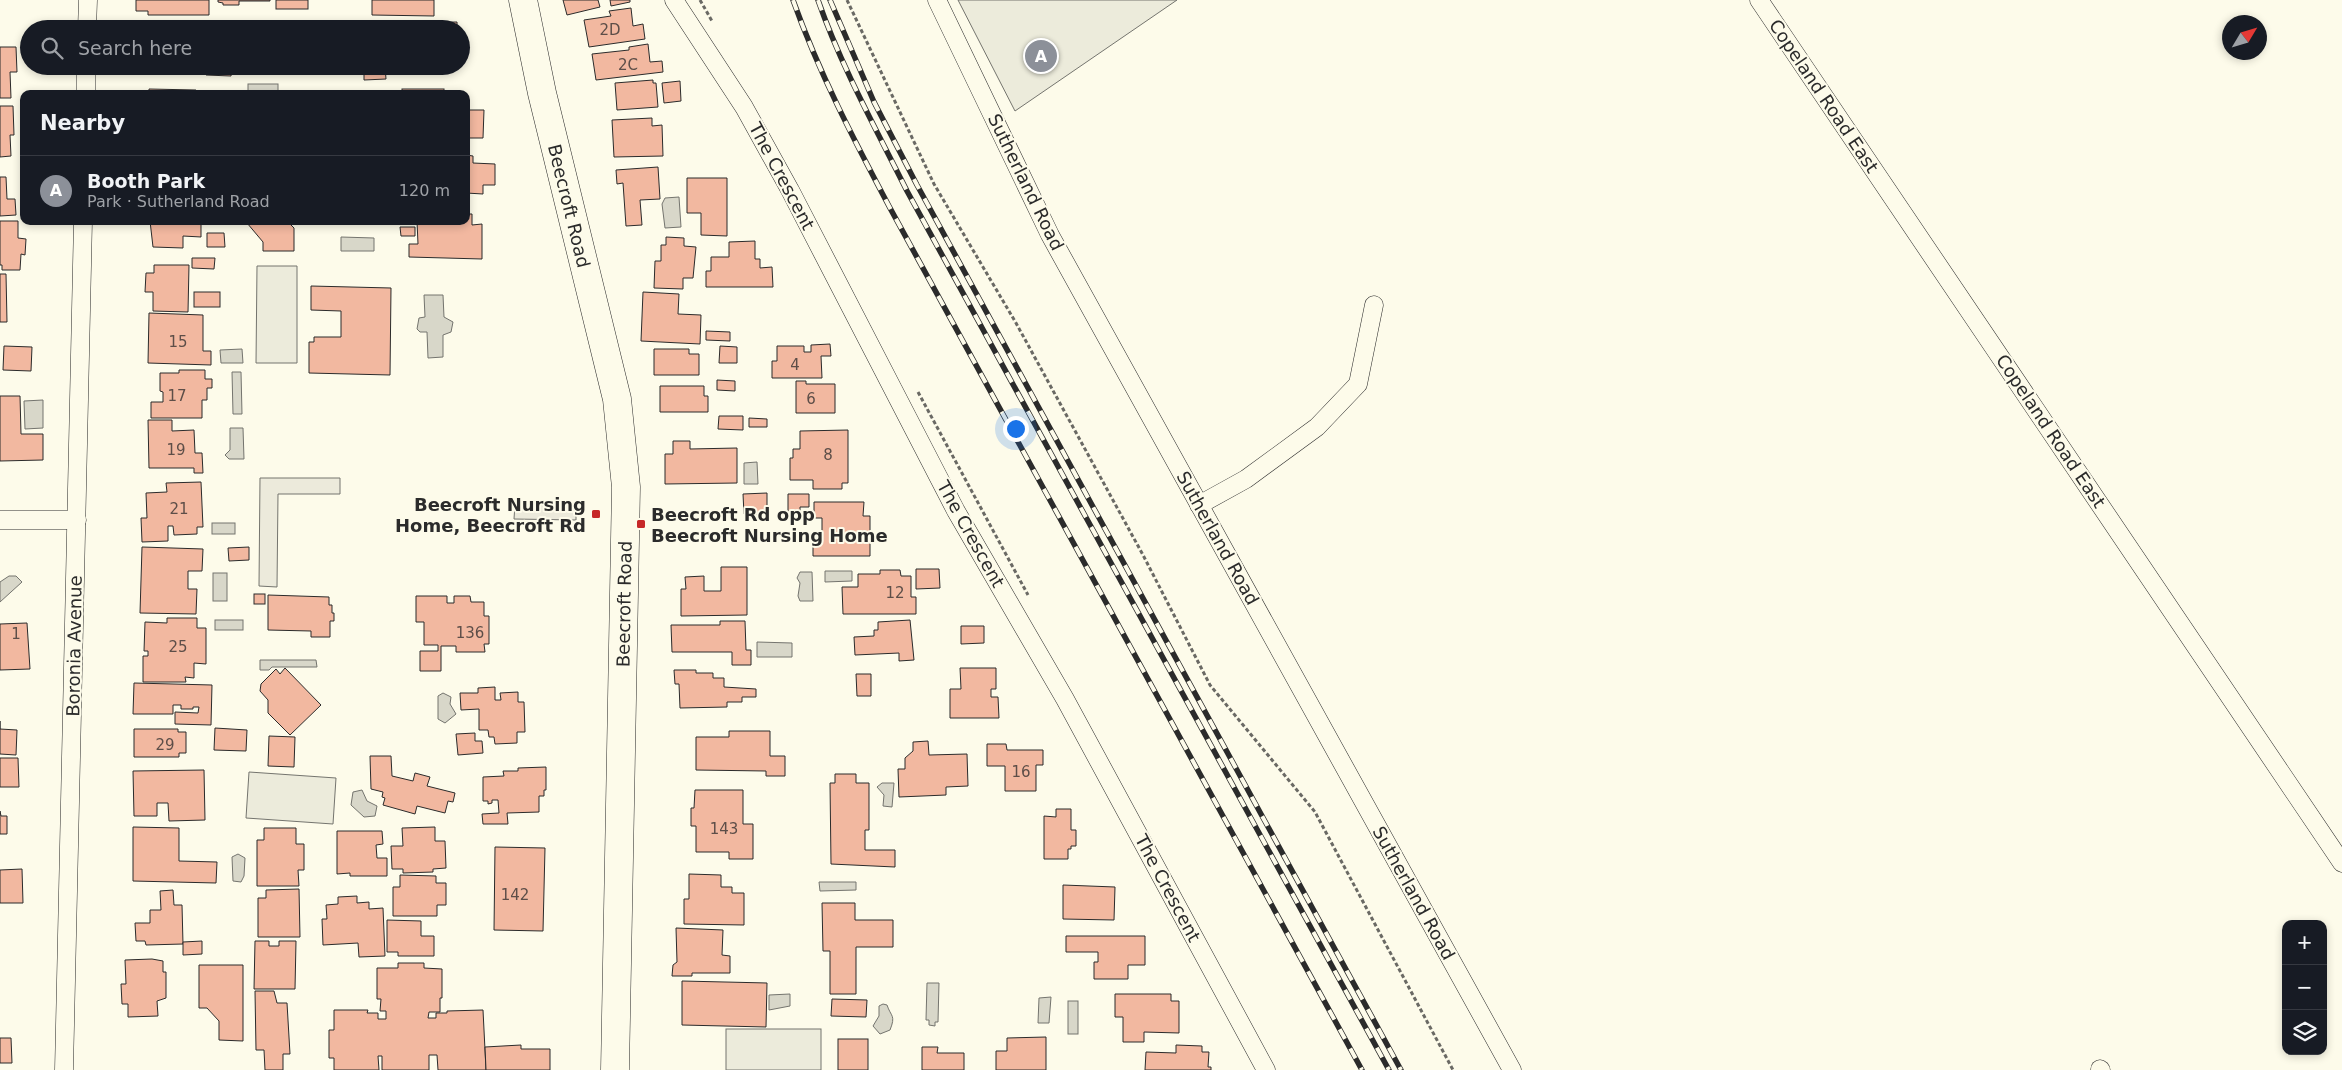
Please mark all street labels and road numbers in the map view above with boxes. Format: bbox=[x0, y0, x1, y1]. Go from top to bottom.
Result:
street label: Copeland Road East bbox=[1765, 15, 1883, 177]
street label: Sutherland Road bbox=[984, 110, 1068, 254]
street label: The Crescent bbox=[744, 118, 819, 233]
street label: Beecroft Road bbox=[544, 142, 595, 270]
street label: Copeland Road East bbox=[1992, 350, 2110, 512]
street label: Sutherland Road bbox=[1173, 468, 1263, 608]
street label: The Crescent bbox=[933, 476, 1009, 591]
street label: Beecroft Road bbox=[612, 541, 636, 667]
street label: Boronia Avenue bbox=[62, 575, 86, 717]
street label: Sutherland Road bbox=[1369, 823, 1459, 963]
street label: The Crescent bbox=[1130, 830, 1205, 945]

